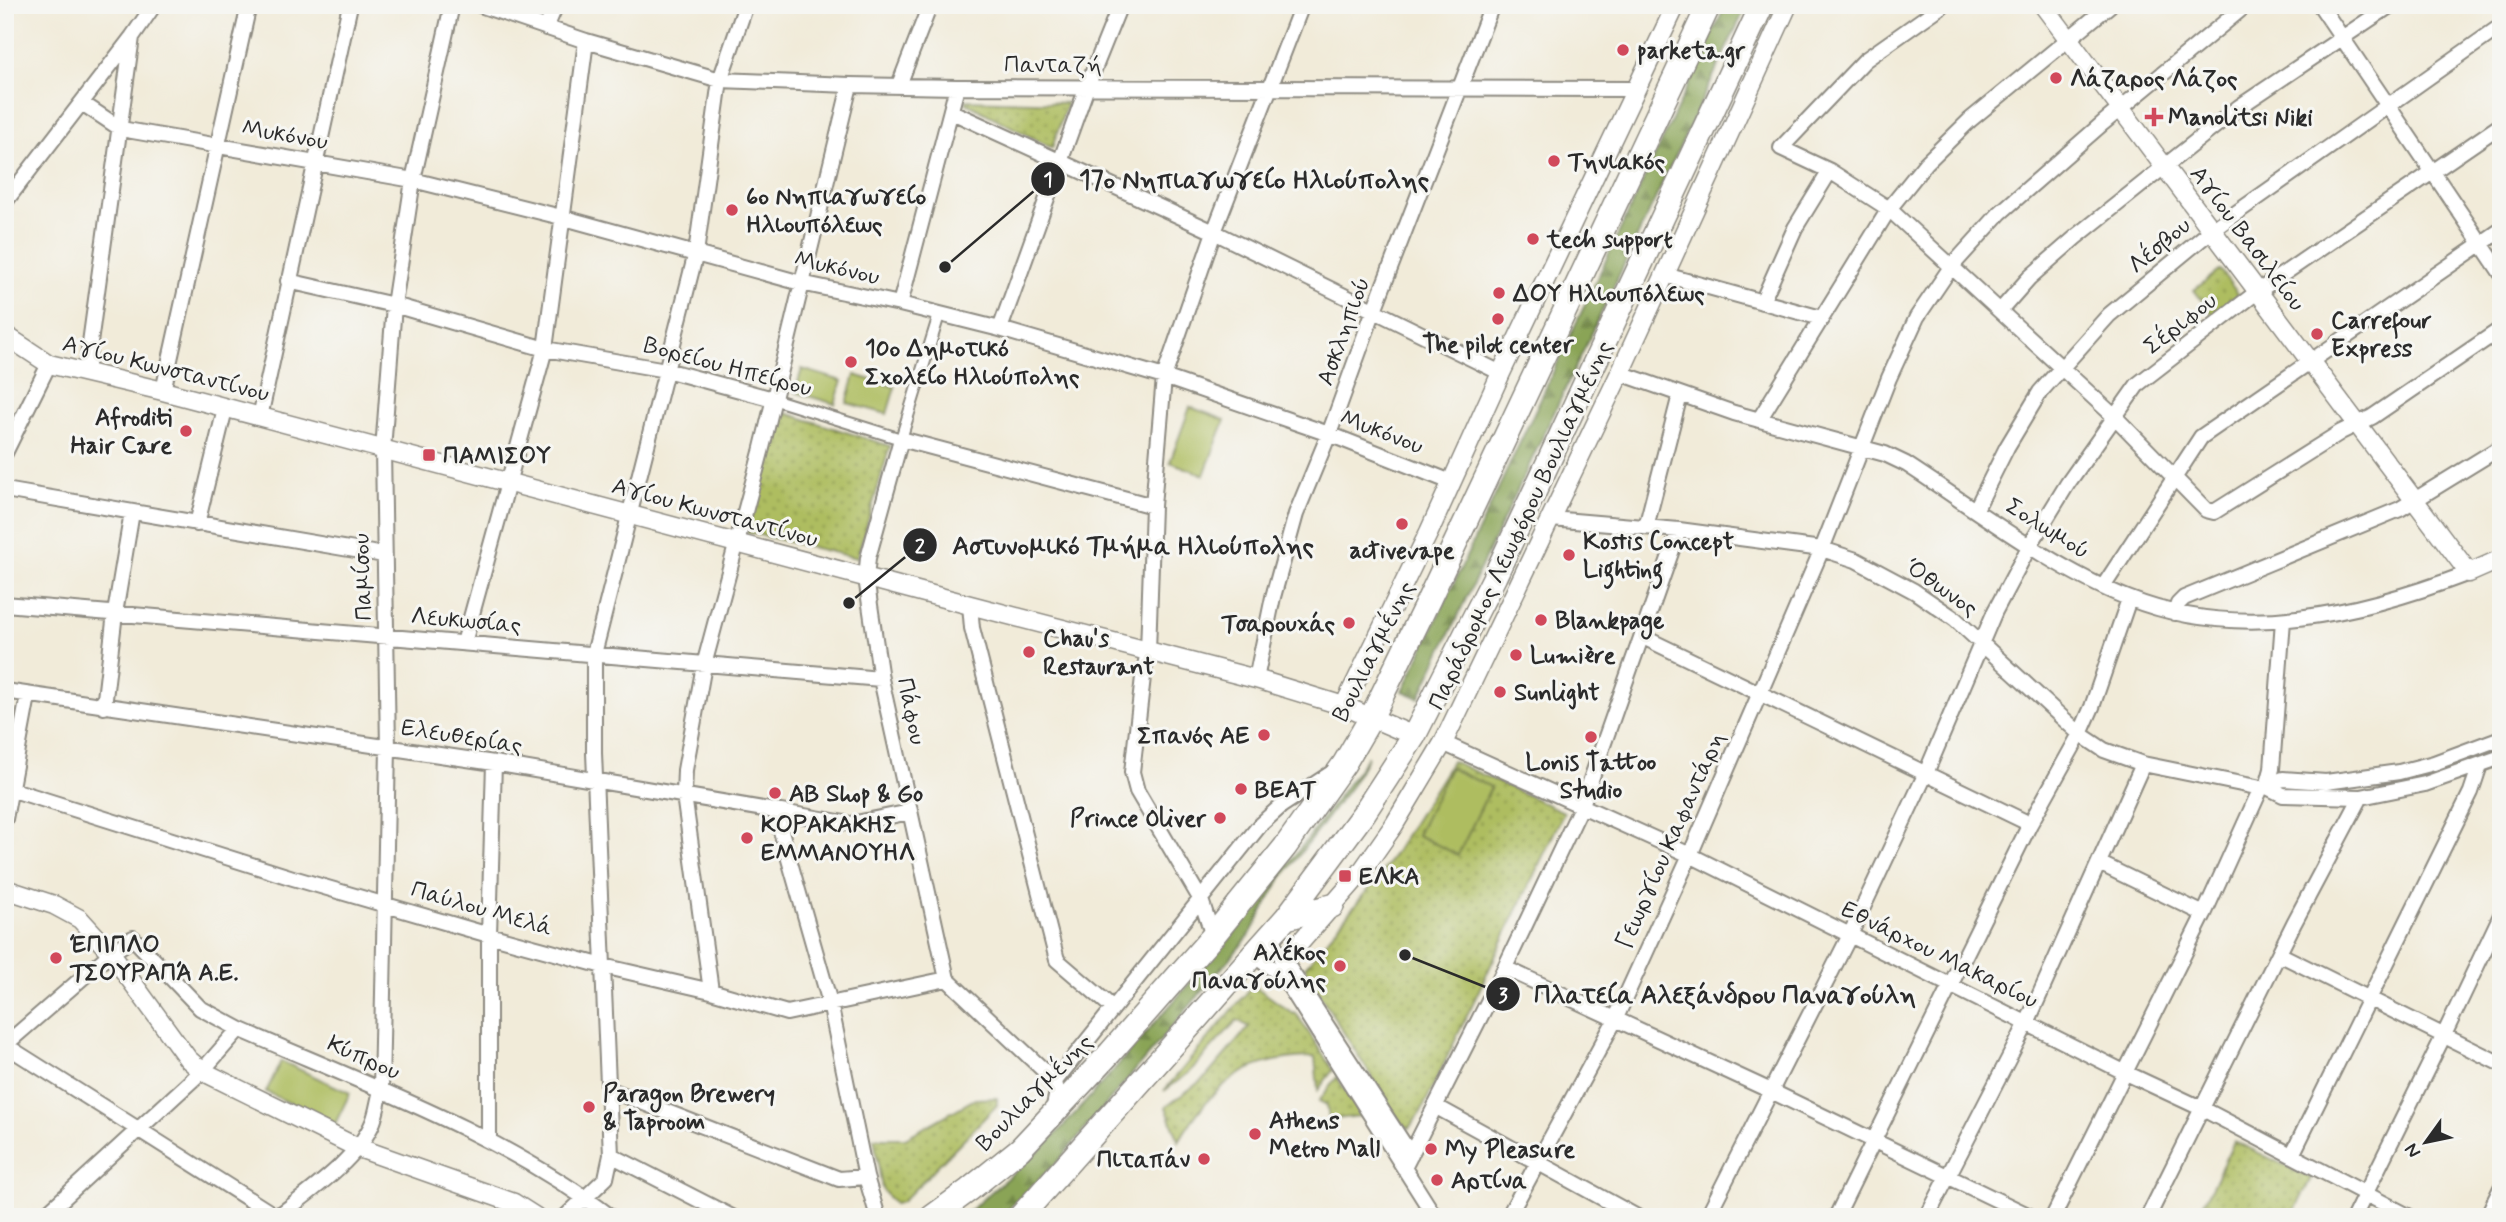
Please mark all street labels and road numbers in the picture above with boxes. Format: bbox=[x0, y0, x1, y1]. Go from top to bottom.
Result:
street label: Πανταζή bbox=[1004, 50, 1102, 81]
street label: Μυκόνου bbox=[239, 113, 330, 158]
street label: Αγίου Βασιλείου bbox=[2182, 160, 2312, 318]
street label: Λέσβου bbox=[2121, 210, 2198, 281]
street label: Μυκόνου bbox=[791, 244, 883, 293]
street label: Ασκληπιού bbox=[1310, 273, 1378, 390]
street label: Σέριφου bbox=[2137, 285, 2224, 362]
street label: Αγίου Κωνσταντίνου bbox=[59, 329, 272, 410]
street label: Βορείου Ηπείρου bbox=[640, 330, 815, 405]
street label: Παράδρομος Λεωφόρου Βουλιαγμένης bbox=[1421, 335, 1621, 715]
street label: Μυκόνου bbox=[1335, 402, 1428, 462]
street label: Αγίου Κωνσταντίνου bbox=[608, 471, 821, 556]
street label: Σολωμού bbox=[1999, 491, 2095, 567]
street label: Παμίσου bbox=[346, 532, 381, 621]
street label: Όθωνος bbox=[1899, 552, 1984, 624]
street label: Βουλιαγμένης bbox=[1325, 576, 1423, 727]
street label: Λευκωσίας bbox=[409, 601, 522, 642]
street label: Πάφου bbox=[888, 675, 933, 748]
street label: Ελευθερίας bbox=[399, 713, 525, 762]
street label: Γεωργίου Καφαντάρη bbox=[1610, 727, 1733, 954]
street label: Παύλου Μελά bbox=[407, 874, 556, 944]
street label: Εθνάρχου Μακαρίου bbox=[1836, 894, 2043, 1017]
street label: Βουλιαγμένης bbox=[969, 1027, 1100, 1158]
street label: Κύπρου bbox=[322, 1029, 405, 1088]

